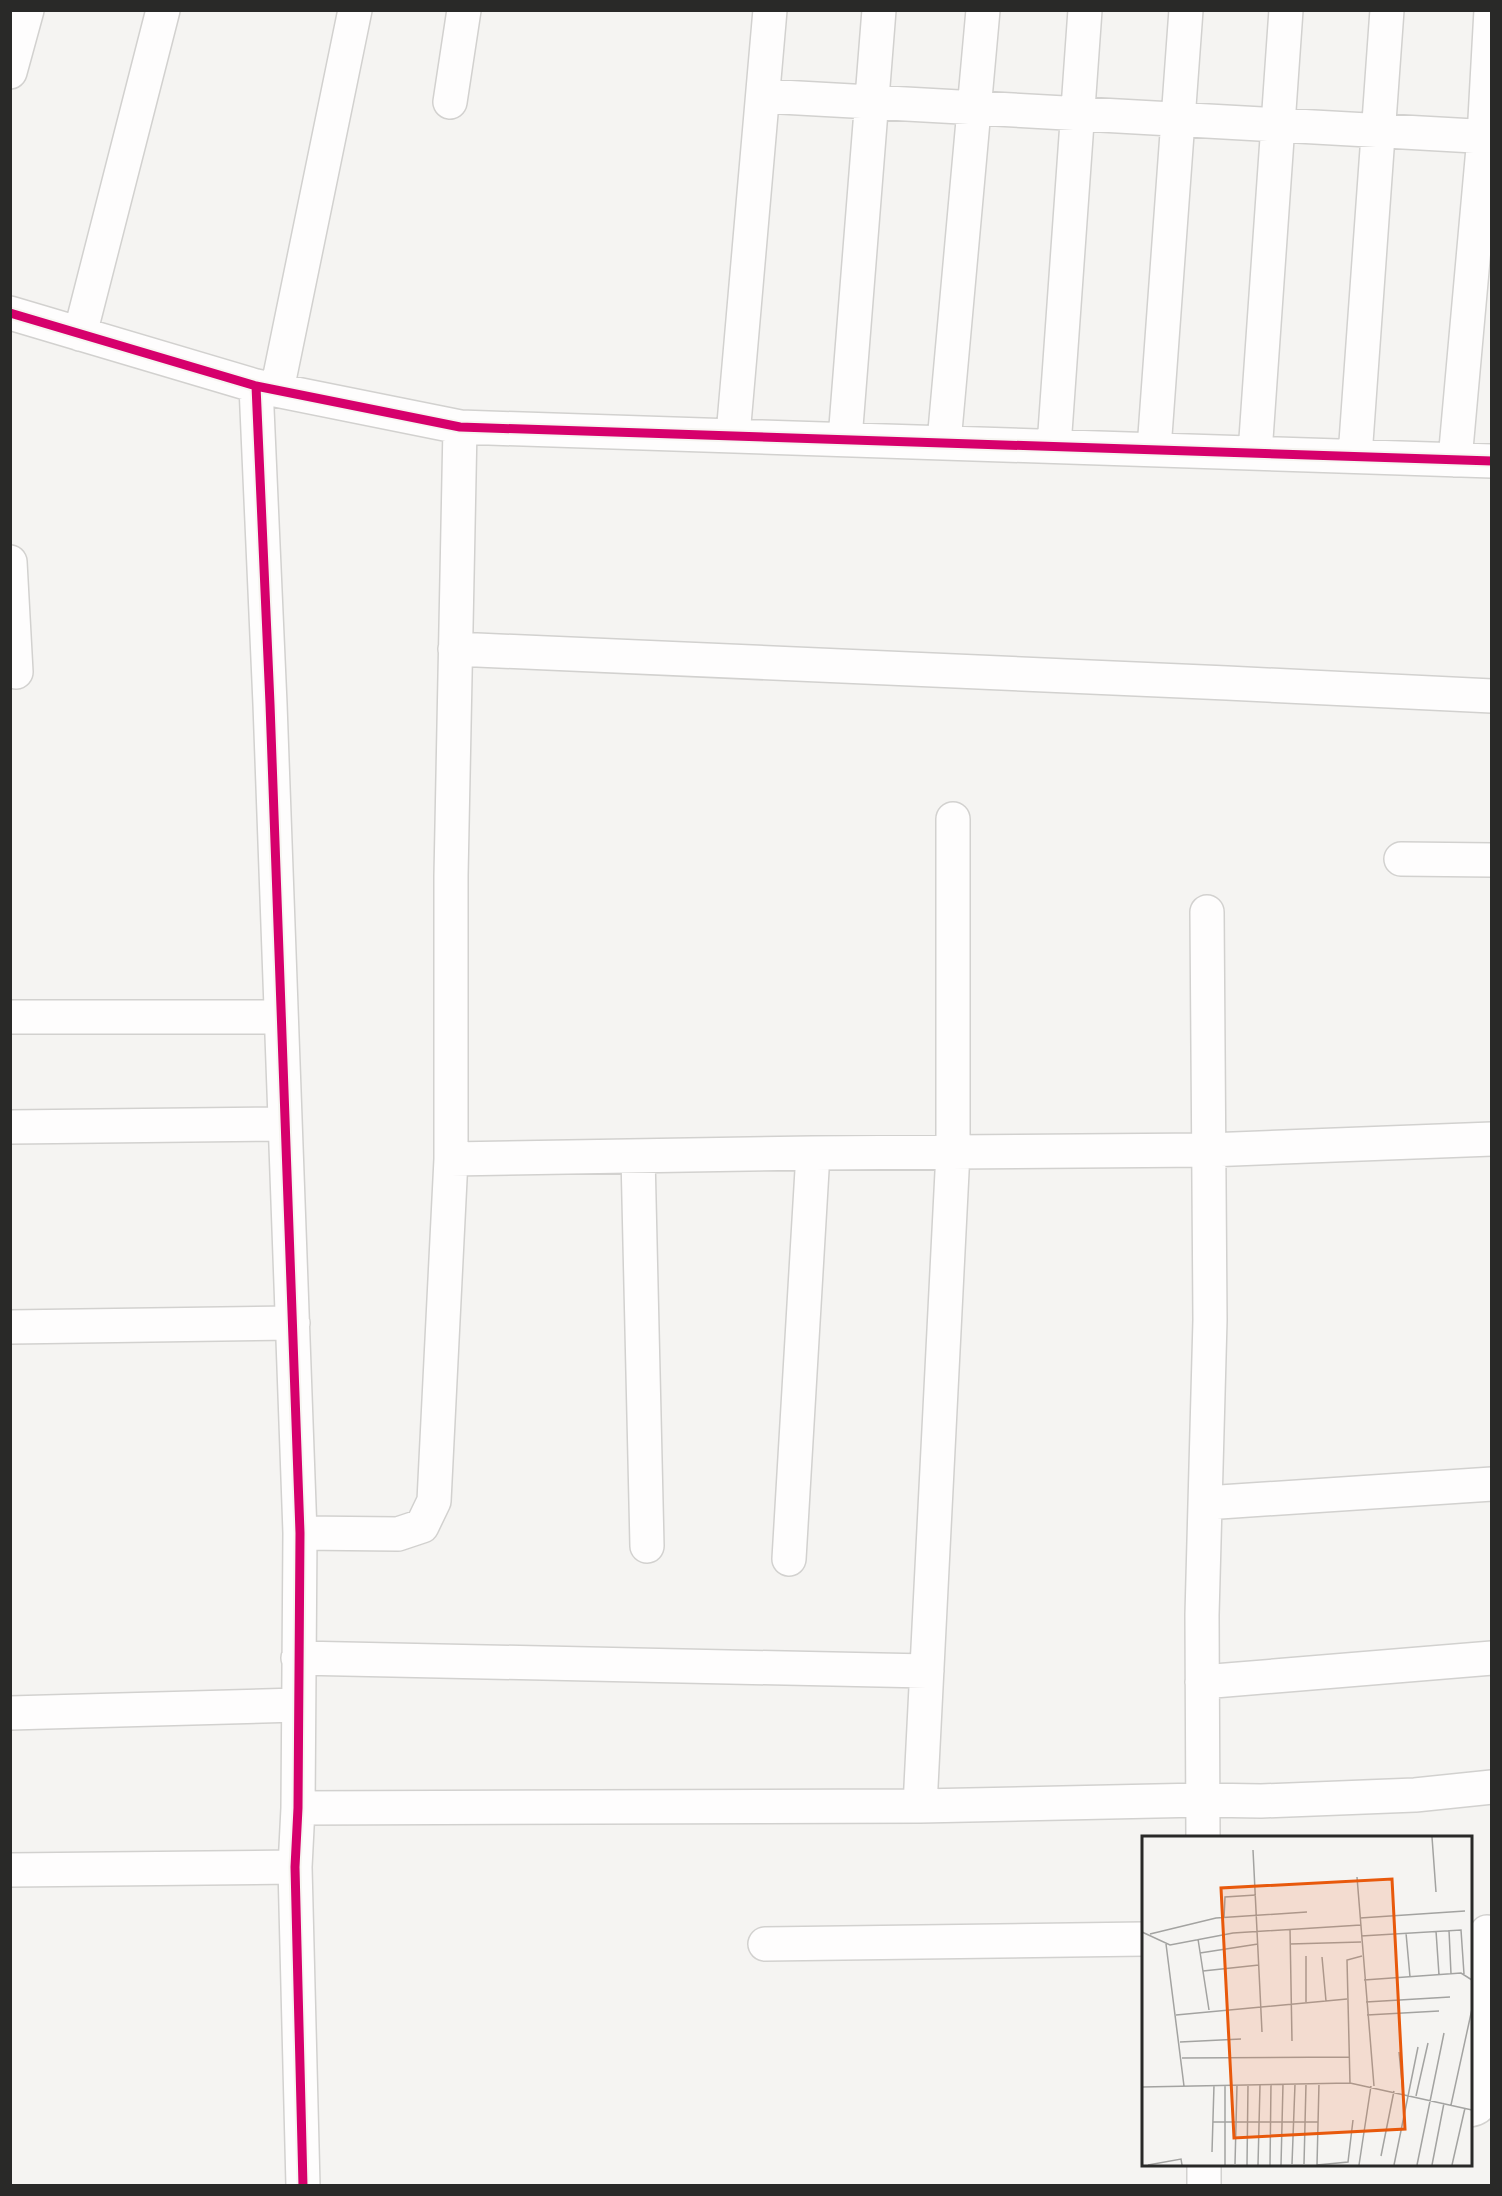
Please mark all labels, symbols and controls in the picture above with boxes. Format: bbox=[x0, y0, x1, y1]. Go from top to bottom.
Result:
inset map bbox=[1142, 1836, 1472, 2166]

